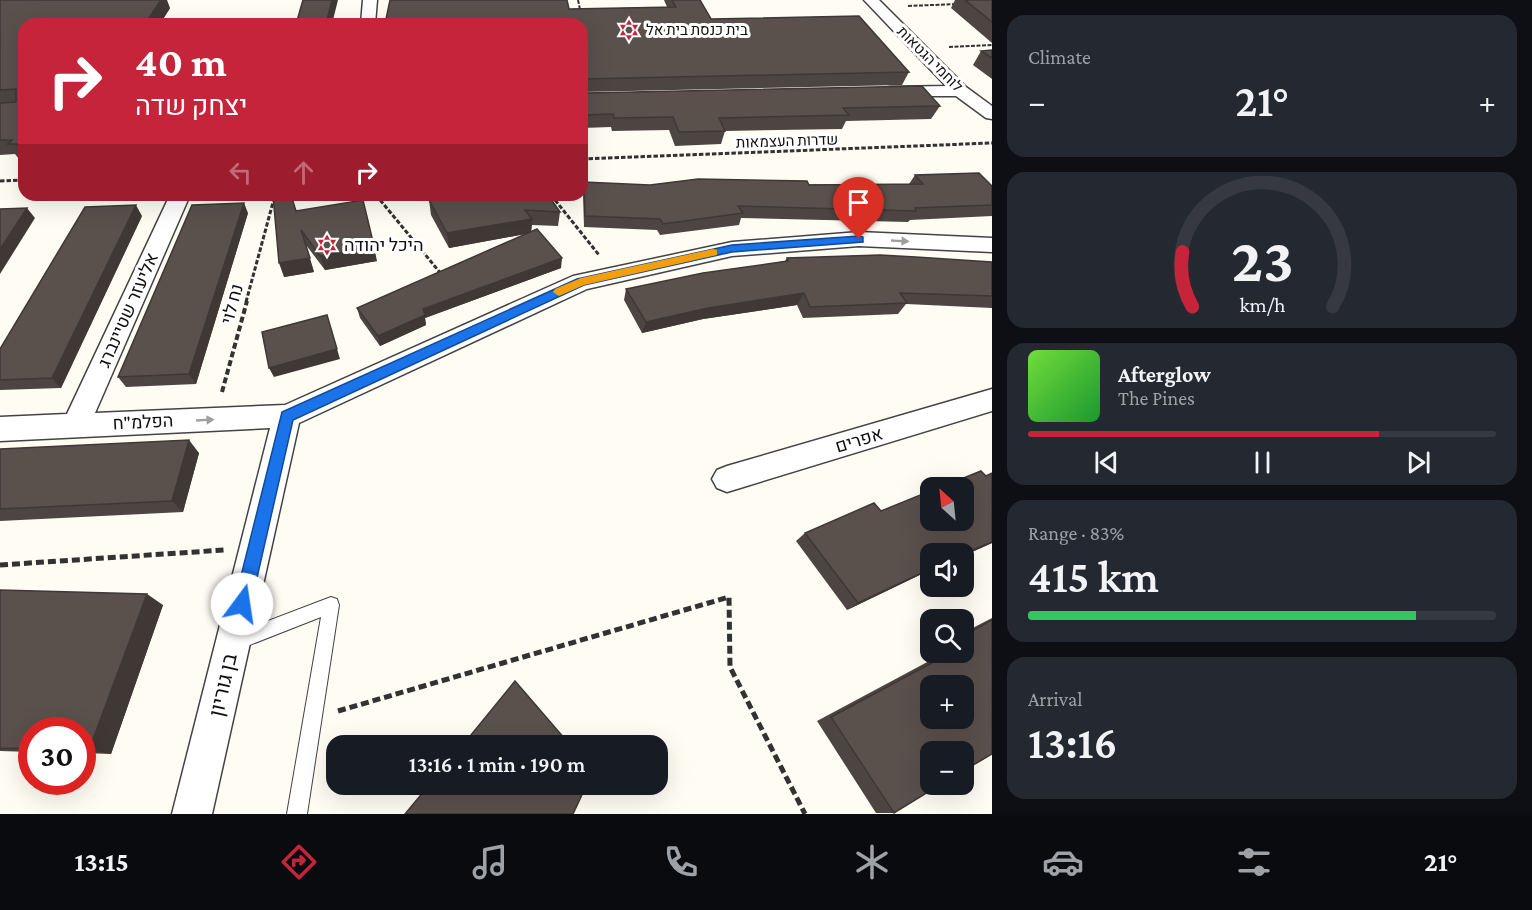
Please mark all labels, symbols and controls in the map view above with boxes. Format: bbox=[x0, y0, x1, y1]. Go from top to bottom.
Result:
synagogue icon: בית כנסת בית אל bbox=[617, 18, 641, 42]
place label: בית כנסת בית אל bbox=[646, 22, 748, 38]
street label: לוחמי הגטאות bbox=[894, 23, 966, 95]
text: 40 m bbox=[135, 38, 227, 85]
icon: right bbox=[36, 42, 114, 120]
text: Climate bbox=[1028, 46, 1091, 68]
text: 21° bbox=[1235, 76, 1289, 126]
text: − bbox=[1028, 83, 1045, 120]
text: + bbox=[1479, 83, 1496, 120]
text: יצחק שדה bbox=[135, 91, 248, 121]
street label: שדרות העצמאות bbox=[736, 131, 838, 151]
icon: left bbox=[224, 156, 257, 189]
icon: ahead bbox=[287, 156, 320, 189]
icon: right bbox=[350, 156, 383, 189]
pin bbox=[833, 177, 884, 239]
icon: arrive bbox=[842, 186, 875, 219]
text: 23 bbox=[1231, 225, 1293, 294]
synagogue icon: היכל יהודה bbox=[315, 233, 339, 257]
place label: היכל יהודה bbox=[344, 235, 424, 255]
one-way arrow bbox=[891, 237, 910, 246]
street label: אליעזר שטיינברג bbox=[94, 250, 162, 370]
street label: נח לוי bbox=[217, 282, 247, 326]
text: km/h bbox=[1239, 293, 1286, 317]
text: Afterglow bbox=[1118, 362, 1211, 387]
text: The Pines bbox=[1118, 387, 1195, 409]
street label: הפלמ"ח bbox=[112, 410, 174, 434]
one-way arrow bbox=[196, 415, 215, 424]
street label: אפרים bbox=[833, 423, 885, 457]
icon: previous bbox=[1090, 446, 1123, 479]
icon: pause bbox=[1246, 446, 1279, 479]
icon: next bbox=[1402, 446, 1435, 479]
north arrow bbox=[920, 477, 974, 531]
map controls bbox=[920, 477, 974, 795]
text: Range · 83% bbox=[1028, 522, 1124, 544]
button: sound bbox=[920, 543, 974, 597]
text: 415 km bbox=[1028, 552, 1159, 602]
position arrow bbox=[210, 572, 274, 636]
button: search bbox=[920, 609, 974, 663]
street label: בן גוריון bbox=[204, 651, 242, 719]
button: + bbox=[920, 675, 974, 729]
text: Arrival bbox=[1028, 688, 1082, 710]
speed limit sign: 30 bbox=[18, 717, 96, 795]
text: 13:16 bbox=[1028, 718, 1118, 768]
button: − bbox=[920, 741, 974, 795]
text: 13:16 · 1 min · 190 m bbox=[409, 752, 585, 777]
icon: directions bbox=[278, 841, 320, 883]
icon: music bbox=[469, 841, 511, 883]
icon: phone bbox=[660, 841, 702, 883]
icon: climate bbox=[851, 841, 893, 883]
icon: car bbox=[1042, 841, 1084, 883]
icon: filters bbox=[1233, 841, 1275, 883]
text: 13:15 bbox=[75, 847, 129, 877]
text: 21° bbox=[1424, 847, 1457, 877]

